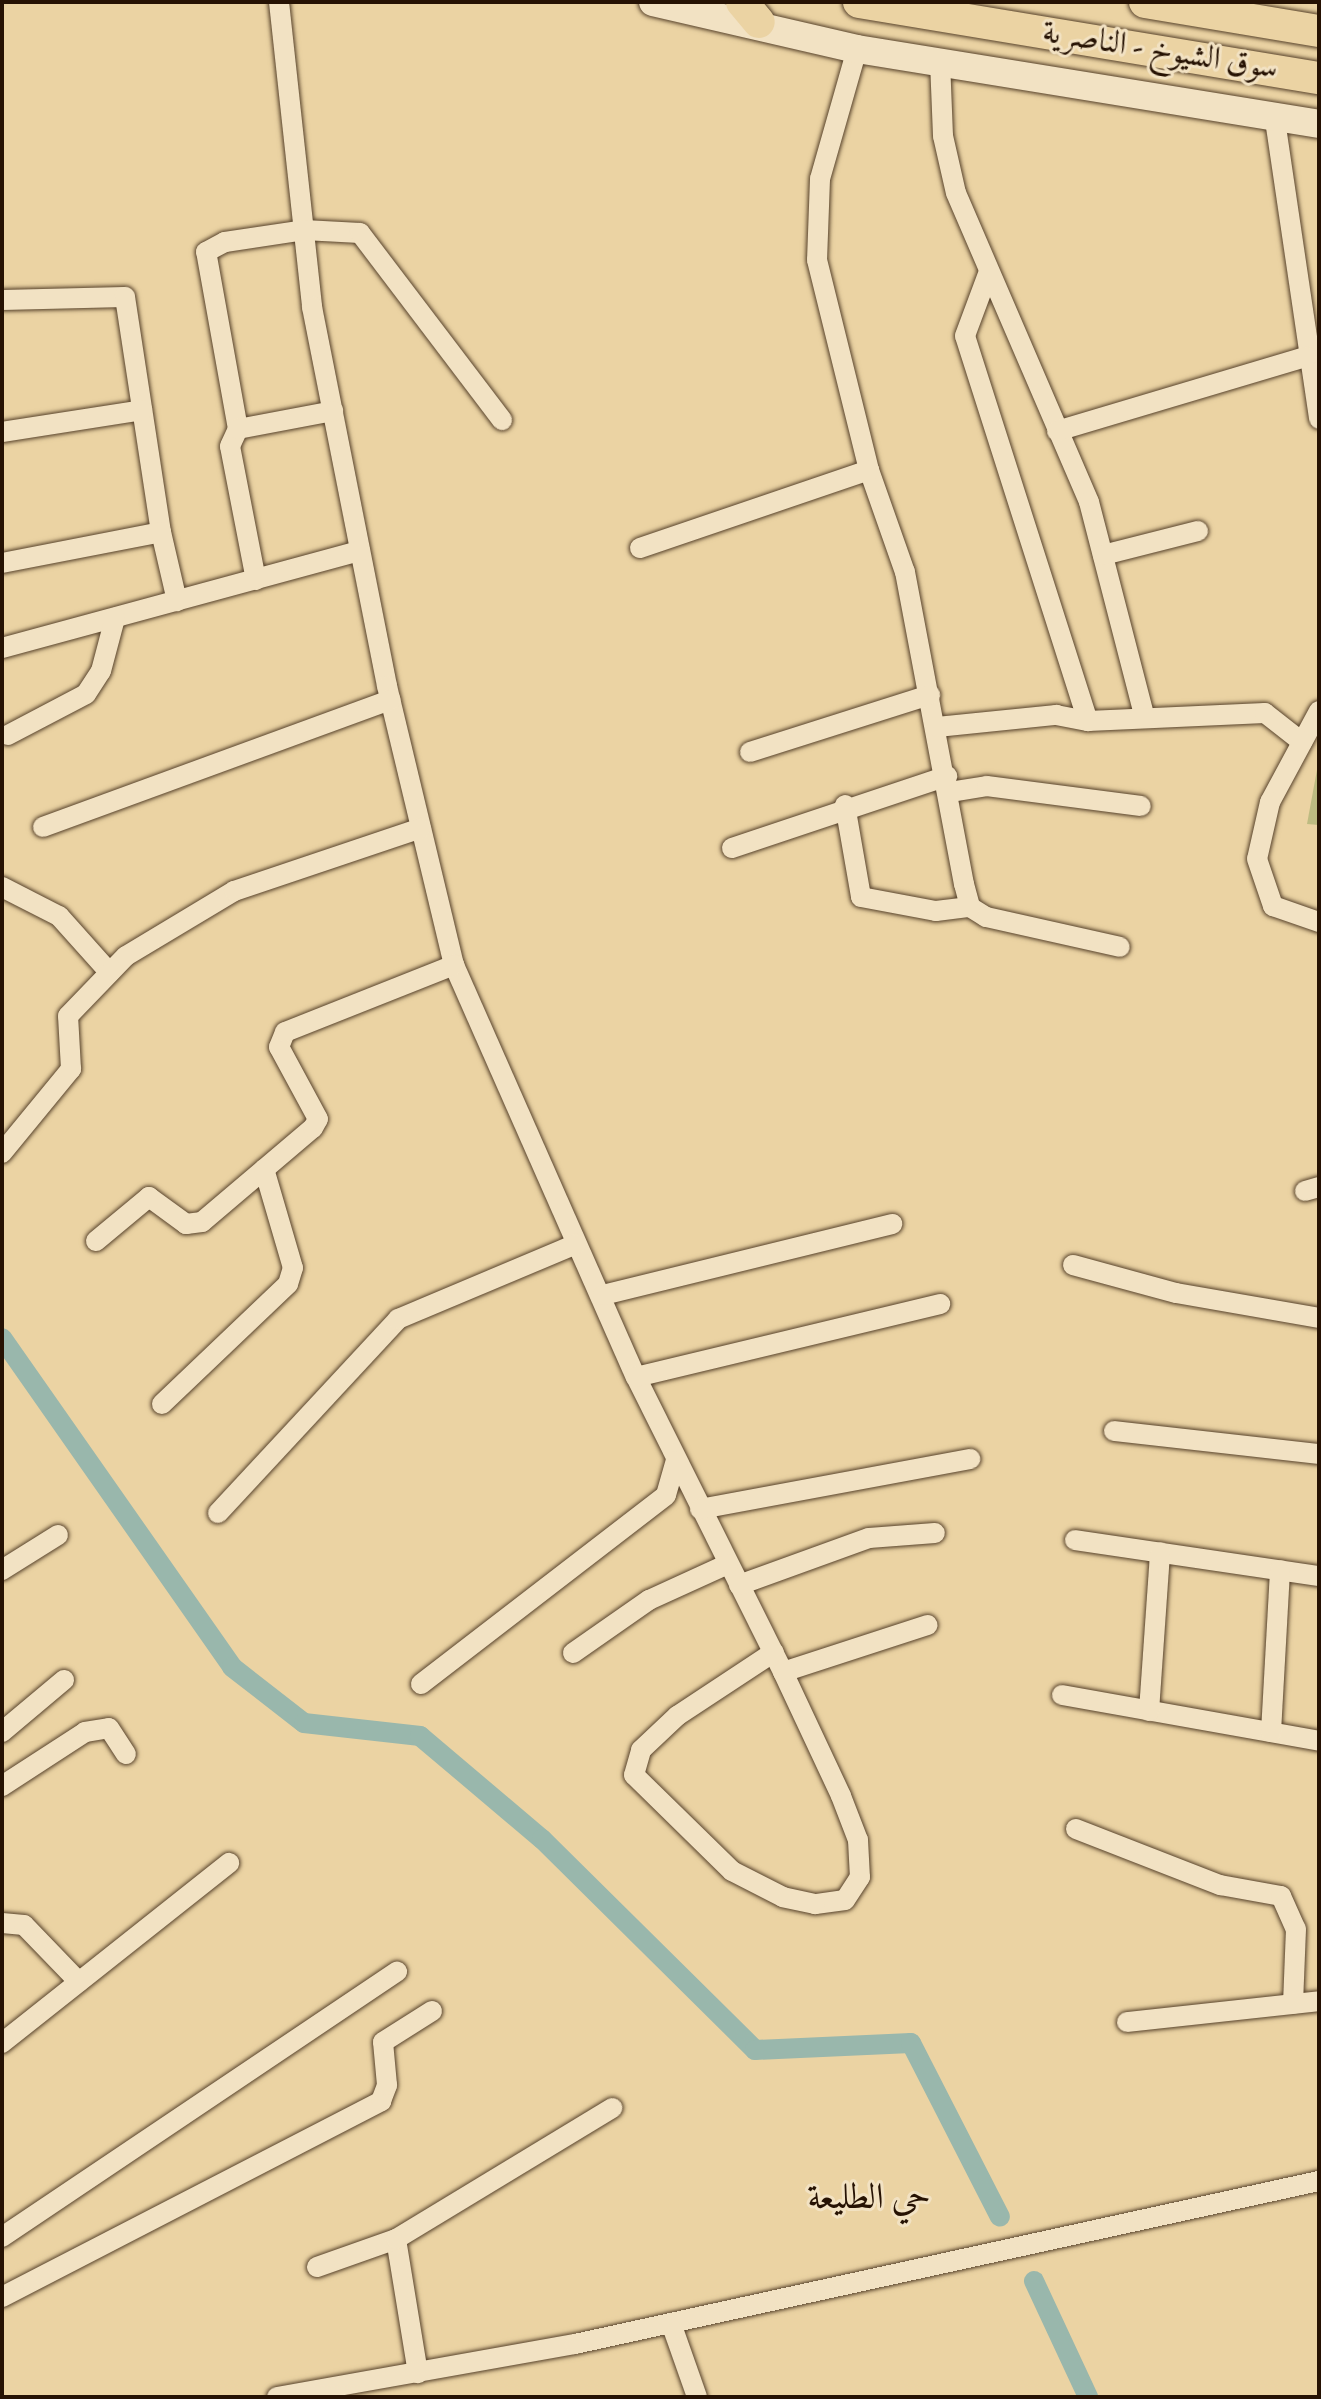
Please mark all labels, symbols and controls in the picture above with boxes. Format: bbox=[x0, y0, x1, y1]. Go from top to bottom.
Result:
street label: سوق الشيوخ - الناصرية bbox=[1040, 14, 1280, 90]
district label: حي الطليعة bbox=[807, 2178, 931, 2222]

